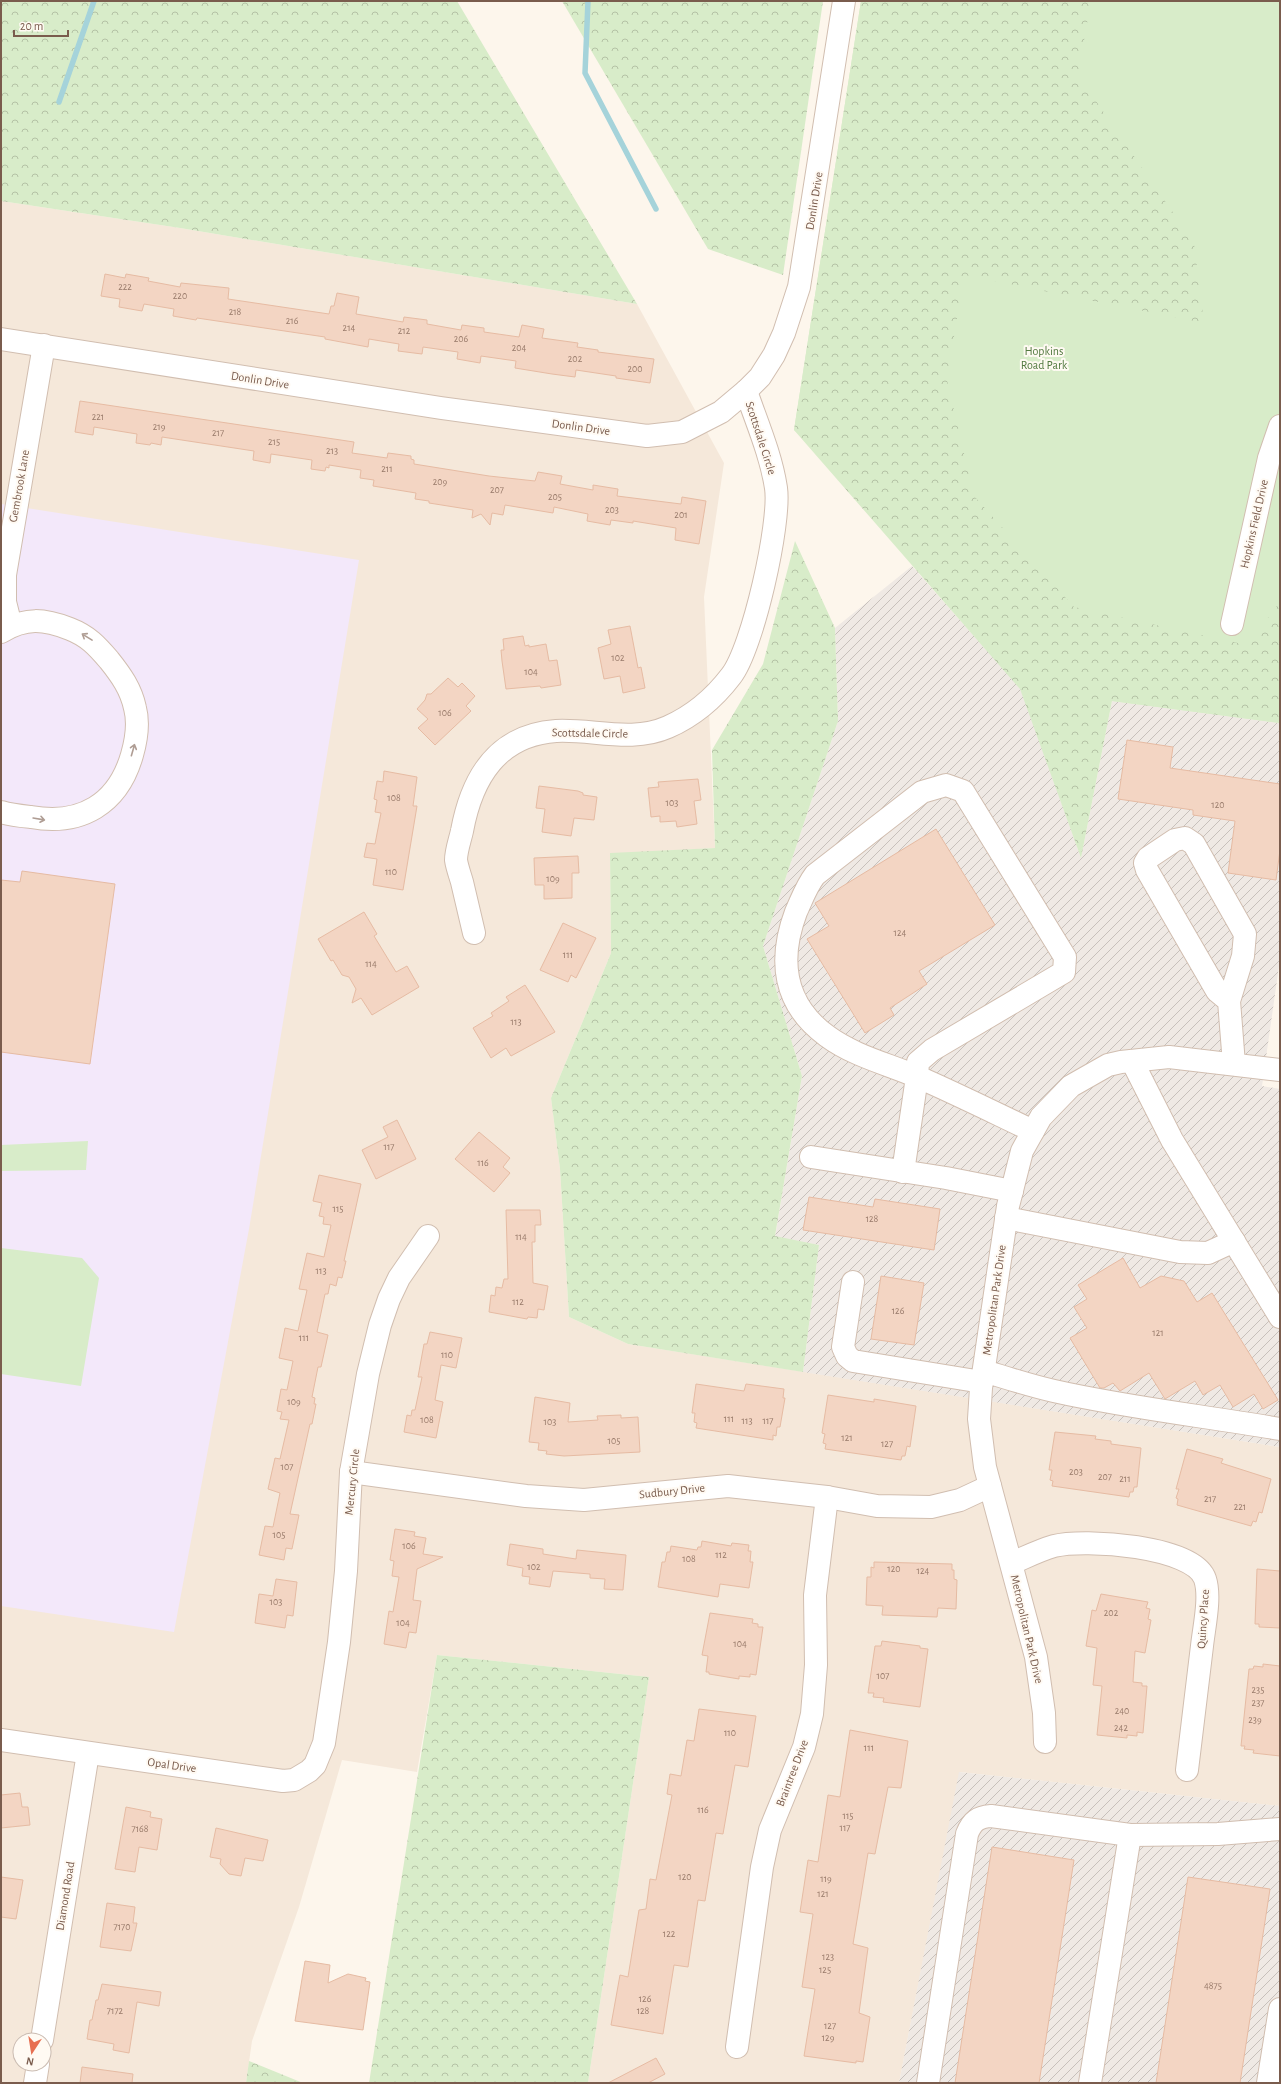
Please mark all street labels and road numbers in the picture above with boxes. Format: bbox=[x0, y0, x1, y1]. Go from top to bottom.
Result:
street label: Donlin Drive bbox=[803, 171, 825, 231]
street label: Donlin Drive bbox=[230, 369, 290, 391]
street label: Scottsdale Circle bbox=[743, 400, 779, 476]
street label: Donlin Drive bbox=[551, 417, 611, 437]
street label: Gembrook Lane bbox=[7, 449, 31, 523]
street label: Hopkins Field Drive bbox=[1238, 478, 1270, 570]
street label: Scottsdale Circle bbox=[552, 726, 628, 740]
street label: Metropolitan Park Drive bbox=[980, 1244, 1008, 1356]
street label: Mercury Circle bbox=[343, 1448, 362, 1516]
street label: Sudbury Drive bbox=[638, 1482, 706, 1501]
street label: Metropolitan Park Drive bbox=[1009, 1573, 1045, 1685]
street label: Quincy Place bbox=[1195, 1589, 1212, 1649]
street label: Braintree Drive bbox=[774, 1738, 810, 1808]
street label: Opal Drive bbox=[147, 1756, 197, 1774]
street label: Diamond Road bbox=[54, 1861, 76, 1931]

